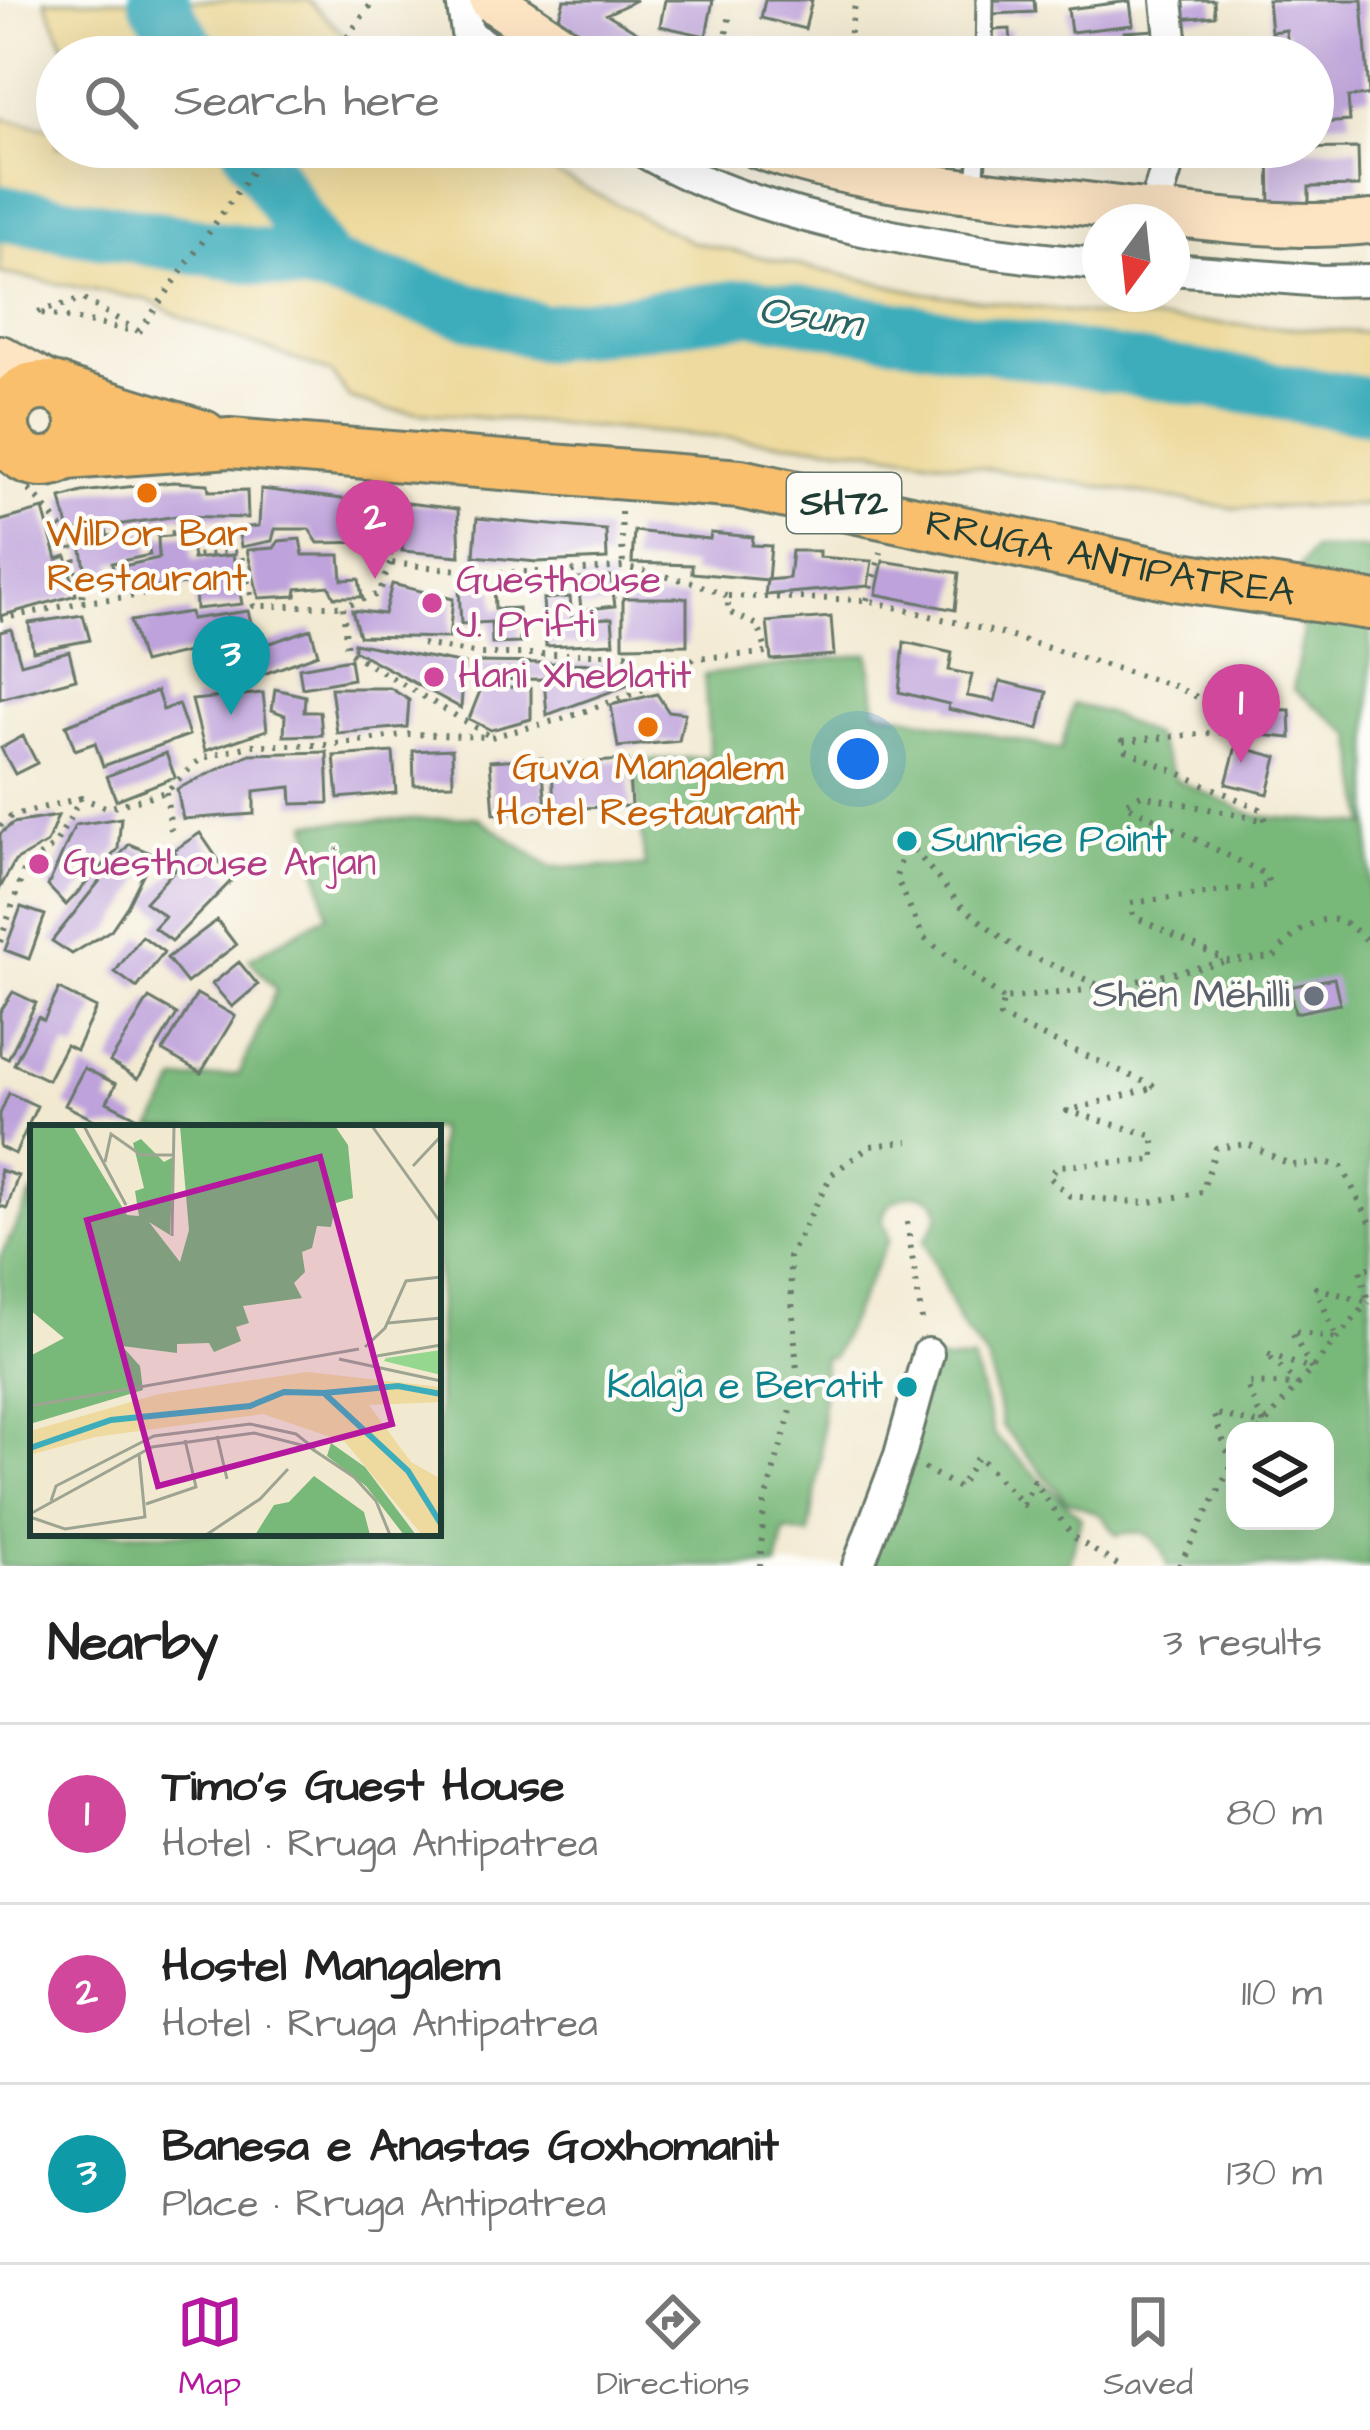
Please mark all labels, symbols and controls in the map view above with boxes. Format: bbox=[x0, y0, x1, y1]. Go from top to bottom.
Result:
search box bbox=[36, 36, 1334, 168]
icon: search bbox=[78, 69, 144, 135]
text: Search here bbox=[174, 71, 440, 133]
north arrow bbox=[1082, 204, 1190, 312]
water label: Osum bbox=[755, 281, 869, 354]
road number: SH72 bbox=[787, 473, 901, 533]
marker: WilDor Bar Restaurant bbox=[134, 480, 160, 506]
pin: 2 bbox=[336, 480, 414, 579]
street label: RRUGA ANTIPATREA bbox=[921, 497, 1298, 620]
place label: WilDor Bar Restaurant bbox=[46, 508, 248, 607]
place label: Guesthouse J. Prifti bbox=[456, 554, 661, 653]
marker: Guesthouse J. Prifti bbox=[419, 590, 445, 616]
pin: 3 bbox=[192, 616, 270, 715]
place label: Hani Xheblatit bbox=[458, 650, 692, 704]
marker: Hani Xheblatit bbox=[421, 664, 447, 690]
pin: 1 bbox=[1202, 664, 1280, 763]
marker: Guva Mangalem Hotel Restaurant bbox=[635, 714, 661, 740]
your location bbox=[828, 729, 888, 789]
place label: Guva Mangalem Hotel Restaurant bbox=[496, 742, 801, 841]
place label: Sunrise Point bbox=[931, 814, 1167, 868]
marker: Sunrise Point bbox=[894, 828, 920, 854]
place label: Guesthouse Arjan bbox=[63, 837, 376, 891]
marker: Guesthouse Arjan bbox=[26, 851, 52, 877]
place label: Shën Mëhilli bbox=[1093, 969, 1290, 1023]
marker: Shën Mëhilli bbox=[1301, 983, 1327, 1009]
inset map bbox=[30, 1125, 441, 1536]
place label: Kalaja e Beratit bbox=[607, 1360, 883, 1414]
marker: Kalaja e Beratit bbox=[894, 1374, 920, 1400]
map controls bbox=[1226, 1422, 1334, 1530]
button: layers bbox=[1226, 1422, 1334, 1530]
text: Nearby bbox=[48, 1609, 218, 1680]
text: 3 results bbox=[1163, 1617, 1322, 1671]
text: Timo's Guest House bbox=[162, 1756, 565, 1818]
text: 1 bbox=[85, 1787, 90, 1841]
text: 80 m bbox=[1226, 1787, 1322, 1841]
text: Hotel · Rruga Antipatrea bbox=[162, 1818, 598, 1872]
text: Hostel Mangalem bbox=[162, 1936, 500, 1998]
text: 2 bbox=[76, 1967, 98, 2021]
text: 110 m bbox=[1241, 1967, 1322, 2021]
text: Hotel · Rruga Antipatrea bbox=[162, 1998, 598, 2052]
text: Banesa e Anastas Goxhomanit bbox=[162, 2116, 779, 2178]
text: 3 bbox=[77, 2147, 97, 2201]
text: 130 m bbox=[1227, 2147, 1322, 2201]
text: Place · Rruga Antipatrea bbox=[162, 2178, 606, 2232]
tab: Map bbox=[177, 2289, 243, 2407]
tab: Directions bbox=[596, 2289, 750, 2407]
tab: Saved bbox=[1103, 2289, 1193, 2407]

